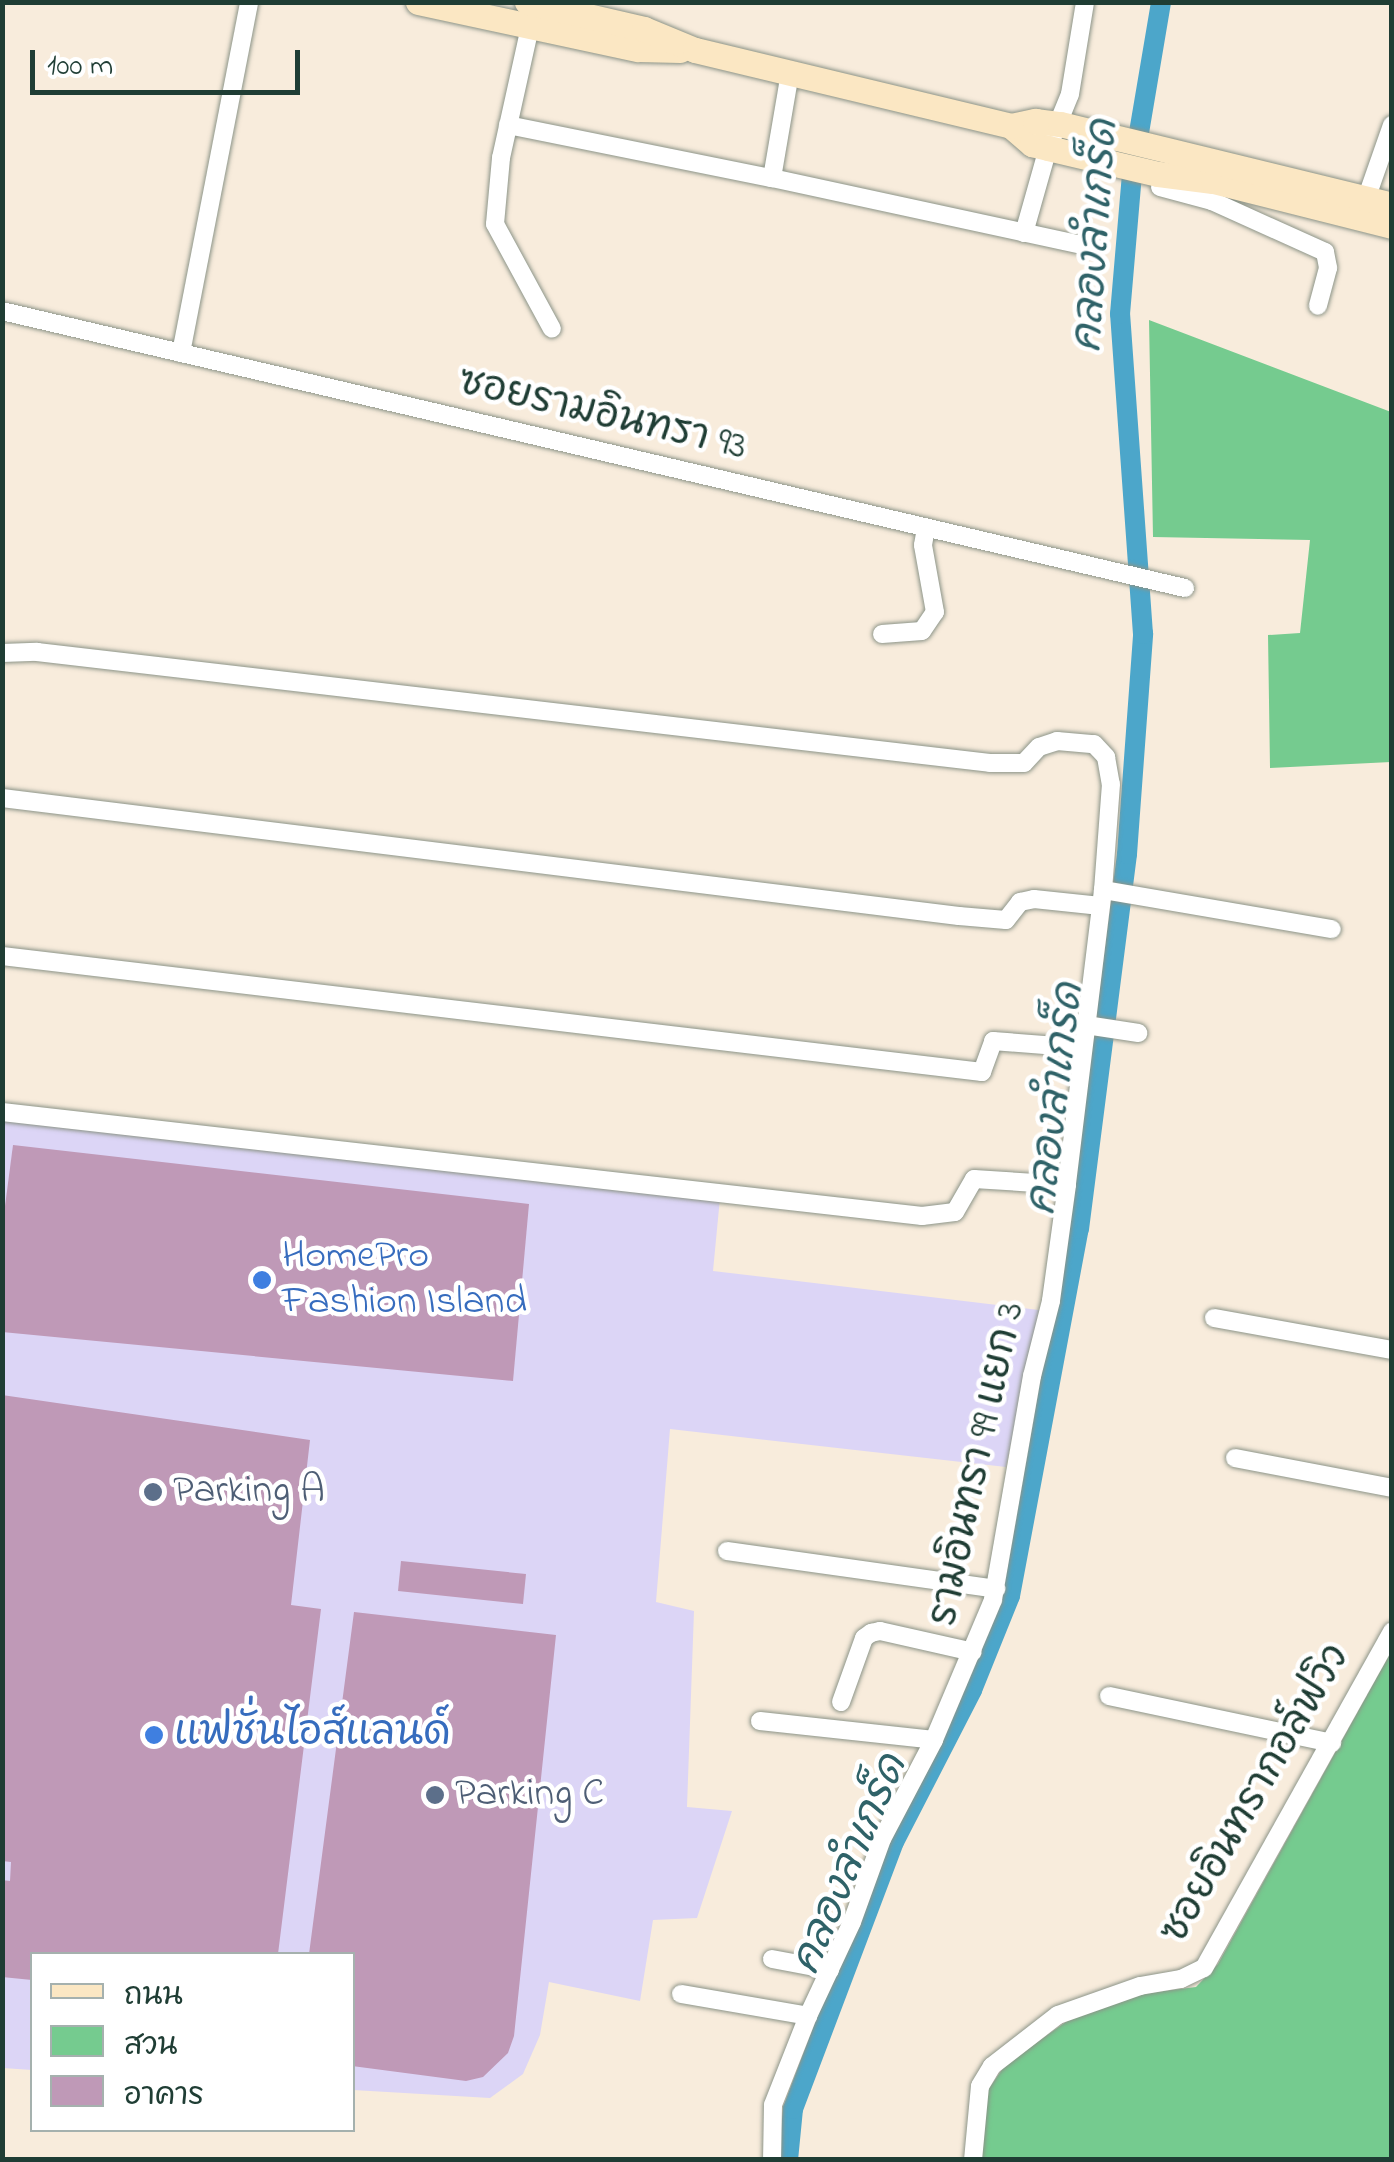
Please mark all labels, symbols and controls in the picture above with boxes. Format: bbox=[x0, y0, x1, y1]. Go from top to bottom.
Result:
scale bar bbox=[35, 30, 305, 92]
text: 100 m bbox=[47, 45, 113, 89]
water label: คลองลำเกร็ด bbox=[1064, 118, 1130, 354]
street label: ซอยรามอินทรา 93 bbox=[453, 359, 751, 473]
water label: คลองลำเกร็ด bbox=[1018, 980, 1096, 1218]
place label: HomePro Fashion Island bbox=[282, 1233, 527, 1327]
marker: HomePro Fashion Island bbox=[251, 1269, 273, 1291]
street label: รามอินทรา 99 แยก 3 bbox=[921, 1298, 1037, 1630]
place label: Parking A bbox=[173, 1468, 325, 1516]
marker: Parking A bbox=[142, 1481, 164, 1503]
street label: ซอยอินทรากอล์ฟวิว bbox=[1152, 1637, 1362, 1953]
place label: แฟชั่นไอส์แลนด์ bbox=[174, 1711, 451, 1759]
marker: แฟชั่นไอส์แลนด์ bbox=[143, 1724, 165, 1746]
water label: คลองลำเกร็ด bbox=[782, 1748, 920, 1982]
place label: Parking C bbox=[455, 1771, 604, 1819]
marker: Parking C bbox=[424, 1784, 446, 1806]
legend bbox=[30, 1952, 355, 2132]
text: ถนน bbox=[124, 1975, 183, 2019]
text: สวน bbox=[124, 2025, 178, 2069]
text: อาคาร bbox=[124, 2075, 204, 2119]

